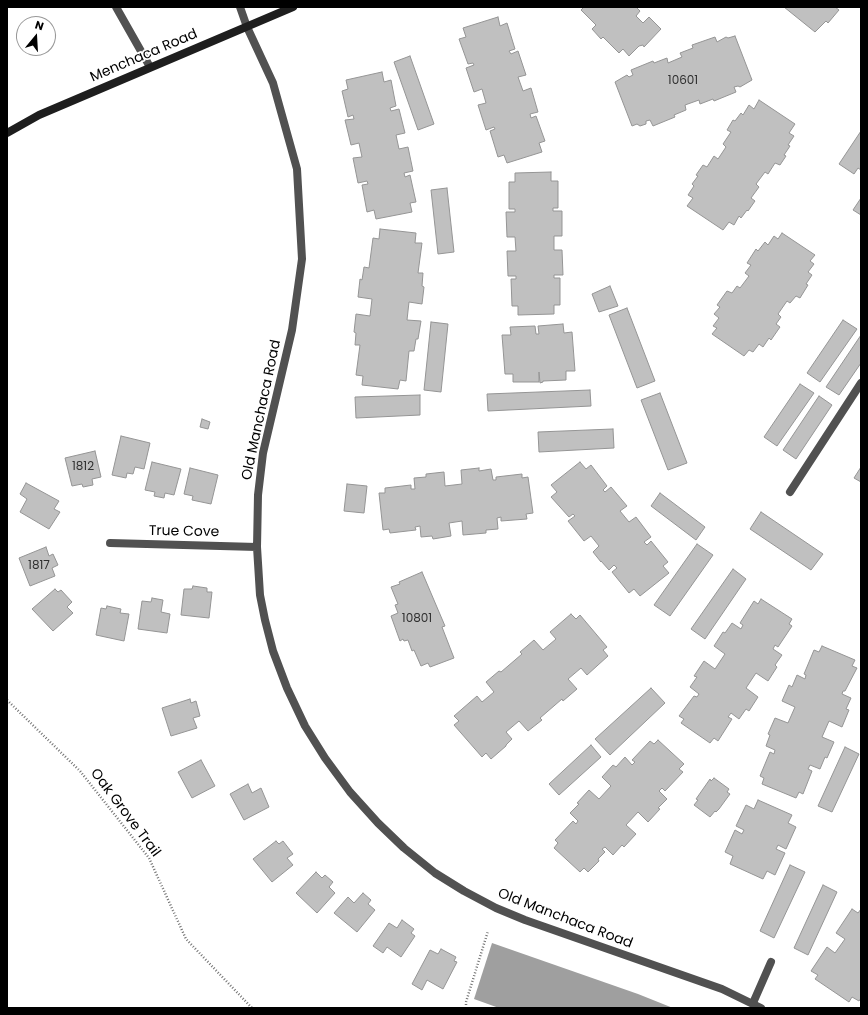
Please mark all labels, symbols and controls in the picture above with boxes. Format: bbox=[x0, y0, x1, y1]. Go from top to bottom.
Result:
north arrow bbox=[16, 16, 56, 56]
text: N bbox=[33, 17, 46, 34]
street label: Menchaca Road bbox=[88, 26, 200, 86]
house number: 10601 bbox=[668, 74, 698, 88]
street label: Old Manchaca Road bbox=[239, 338, 285, 482]
house number: 1812 bbox=[72, 460, 94, 474]
street label: True Cove bbox=[149, 523, 219, 541]
house number: 1817 bbox=[28, 559, 50, 573]
house number: 10801 bbox=[402, 612, 432, 626]
street label: Oak Grove Trail bbox=[86, 766, 164, 860]
street label: Old Manchaca Road bbox=[495, 886, 635, 952]

